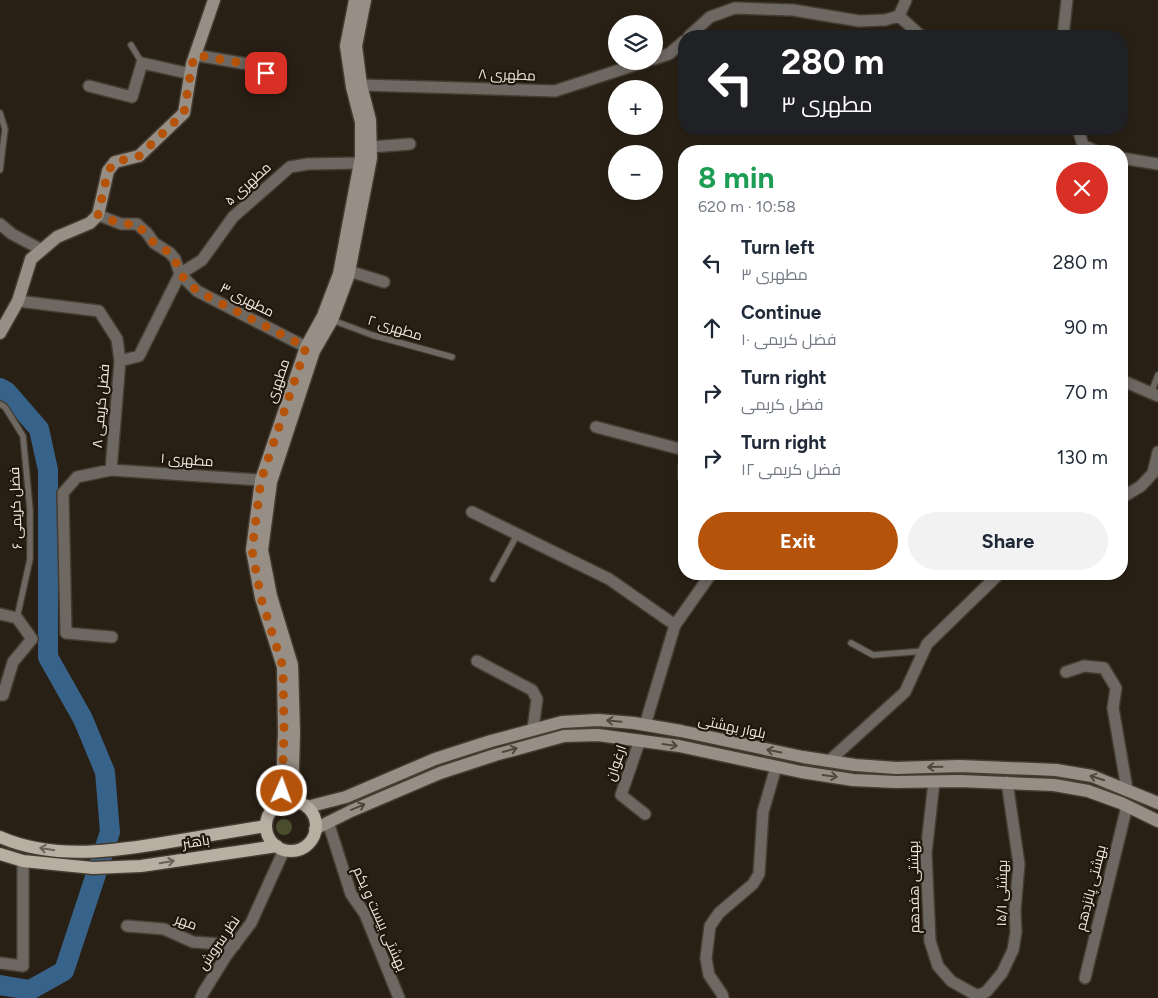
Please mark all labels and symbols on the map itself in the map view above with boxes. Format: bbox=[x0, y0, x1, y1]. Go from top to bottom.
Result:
pin bbox=[245, 52, 287, 94]
street label: مطهری ۸ bbox=[478, 65, 536, 85]
street label: مطهری ۵ bbox=[221, 159, 275, 209]
street label: مطهری ۳ bbox=[217, 279, 277, 321]
street label: مطهری ۲ bbox=[366, 312, 424, 344]
street label: مطهری bbox=[263, 357, 293, 405]
street label: فضل کریمی ۸ bbox=[89, 363, 113, 449]
street label: مطهری ۱ bbox=[160, 450, 214, 470]
street label: فضل کریمی ۶ bbox=[6, 467, 26, 549]
street label: بلوار بهشتی bbox=[697, 712, 767, 742]
one-way arrow bbox=[607, 717, 623, 726]
one-way arrow bbox=[662, 740, 678, 750]
street label: ارغوان bbox=[602, 743, 630, 783]
one-way arrow bbox=[502, 745, 518, 755]
one-way arrow bbox=[766, 746, 782, 756]
one-way arrow bbox=[927, 762, 944, 772]
position arrow bbox=[255, 764, 307, 816]
one-way arrow bbox=[821, 771, 837, 781]
one-way arrow bbox=[1089, 773, 1105, 783]
one-way arrow bbox=[350, 802, 365, 812]
street label: باهنر bbox=[180, 831, 211, 853]
street label: بهشتی هفدهم bbox=[905, 840, 924, 934]
one-way arrow bbox=[39, 843, 55, 853]
street label: بهشتی پانزدهم bbox=[1072, 843, 1111, 933]
one-way arrow bbox=[159, 856, 175, 866]
street label: ۱۵/۱ بهشتی bbox=[993, 859, 1011, 927]
street label: بهشتی بیست و یکم bbox=[348, 864, 411, 974]
street label: مهر bbox=[172, 910, 199, 934]
street label: نظر سروش bbox=[194, 913, 244, 973]

